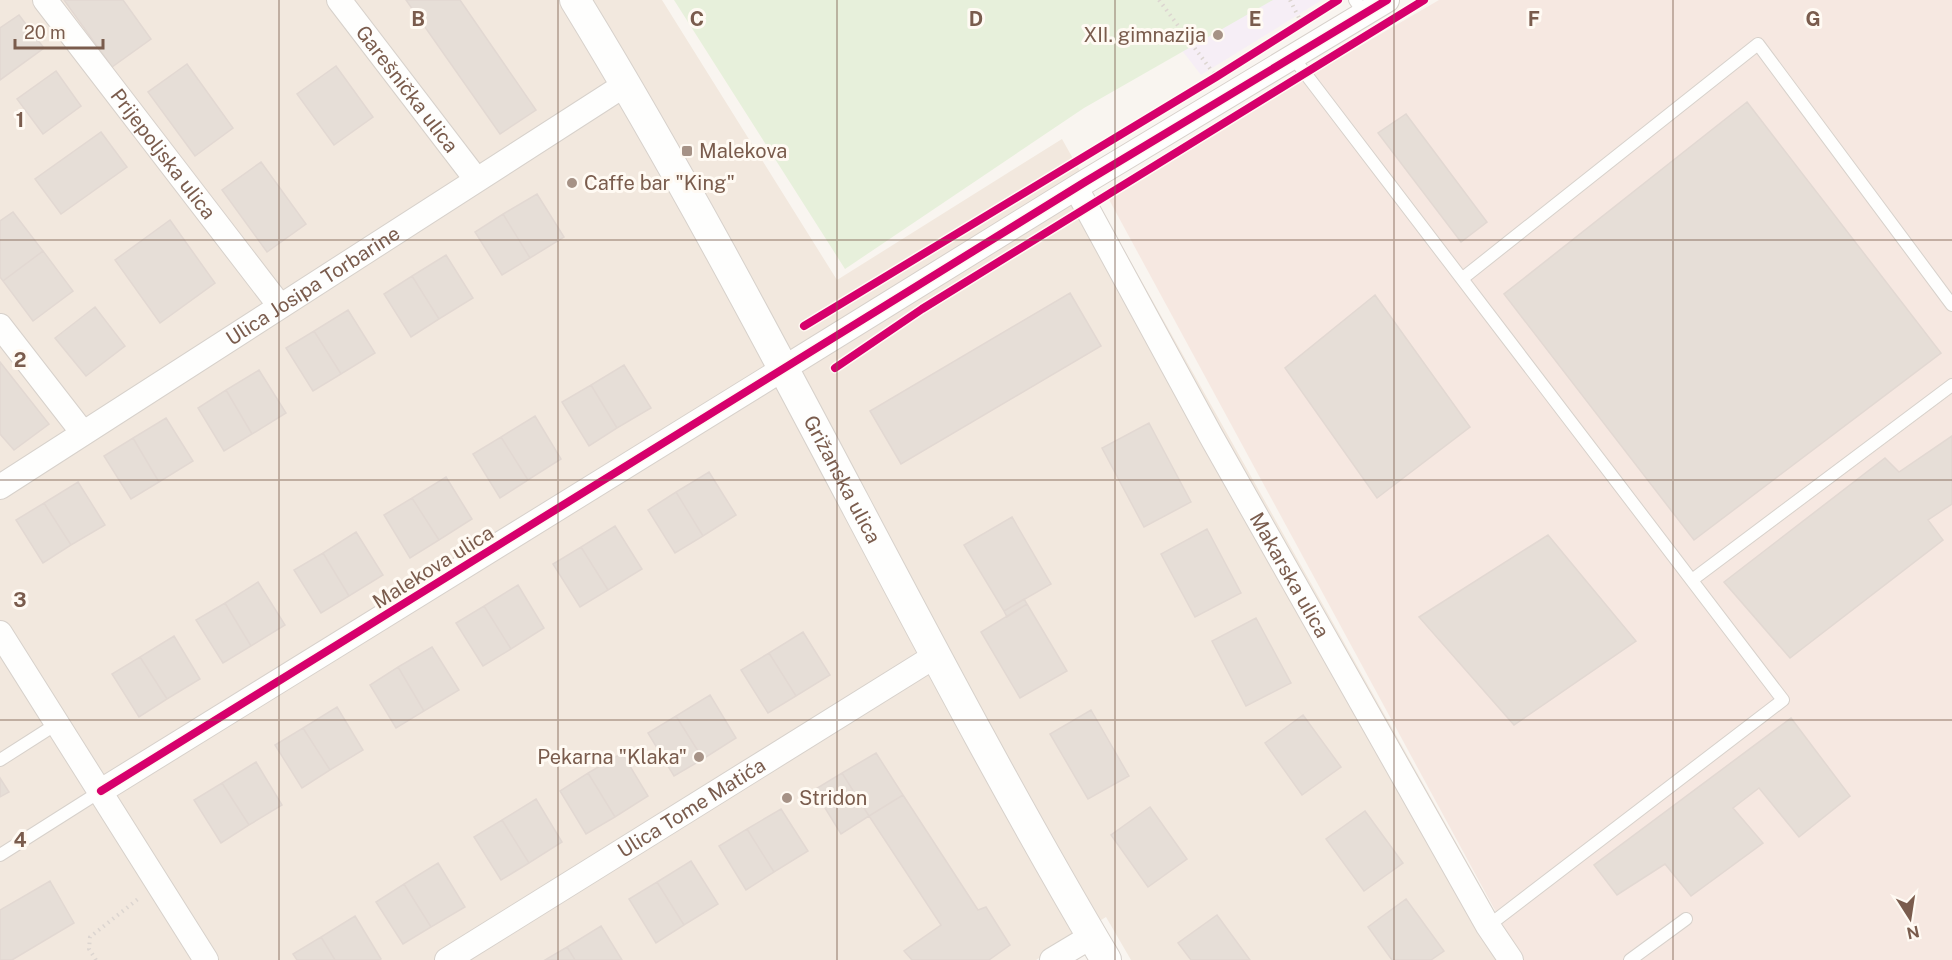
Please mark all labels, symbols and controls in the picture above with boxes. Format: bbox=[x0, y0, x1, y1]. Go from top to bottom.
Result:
text: B bbox=[411, 7, 425, 31]
text: C bbox=[690, 7, 704, 31]
text: D bbox=[969, 7, 983, 31]
text: E bbox=[1249, 7, 1261, 31]
text: F bbox=[1528, 7, 1540, 31]
text: G bbox=[1805, 7, 1821, 31]
scale bar bbox=[15, 12, 104, 50]
street label: Garešnička ulica bbox=[351, 21, 463, 157]
text: 20 m bbox=[24, 22, 66, 43]
place label: XII. gimnazija bbox=[1083, 23, 1206, 47]
marker: XII. gimnazija bbox=[1211, 28, 1225, 42]
street label: Prijepoljska ulica bbox=[105, 84, 221, 224]
text: 1 bbox=[16, 108, 24, 132]
place label: Malekova bbox=[699, 139, 787, 163]
marker: Malekova bbox=[680, 144, 694, 158]
place label: Caffe bar "King" bbox=[584, 171, 735, 195]
marker: Caffe bar "King" bbox=[565, 176, 579, 190]
street label: Ulica Josipa Torbarine bbox=[221, 221, 404, 350]
text: 2 bbox=[14, 348, 26, 372]
street label: Grižanska ulica bbox=[799, 411, 886, 547]
street label: Makarska ulica bbox=[1245, 508, 1334, 642]
street label: Malekova ulica bbox=[368, 520, 498, 614]
text: 3 bbox=[13, 588, 27, 612]
place label: Pekarna "Klaka" bbox=[537, 745, 687, 769]
marker: Pekarna "Klaka" bbox=[692, 750, 706, 764]
street label: Ulica Tome Matića bbox=[613, 753, 770, 863]
place label: Stridon bbox=[799, 786, 867, 810]
marker: Stridon bbox=[780, 791, 794, 805]
text: 4 bbox=[13, 828, 27, 852]
north arrow bbox=[1880, 888, 1940, 948]
text: N bbox=[1905, 922, 1921, 943]

